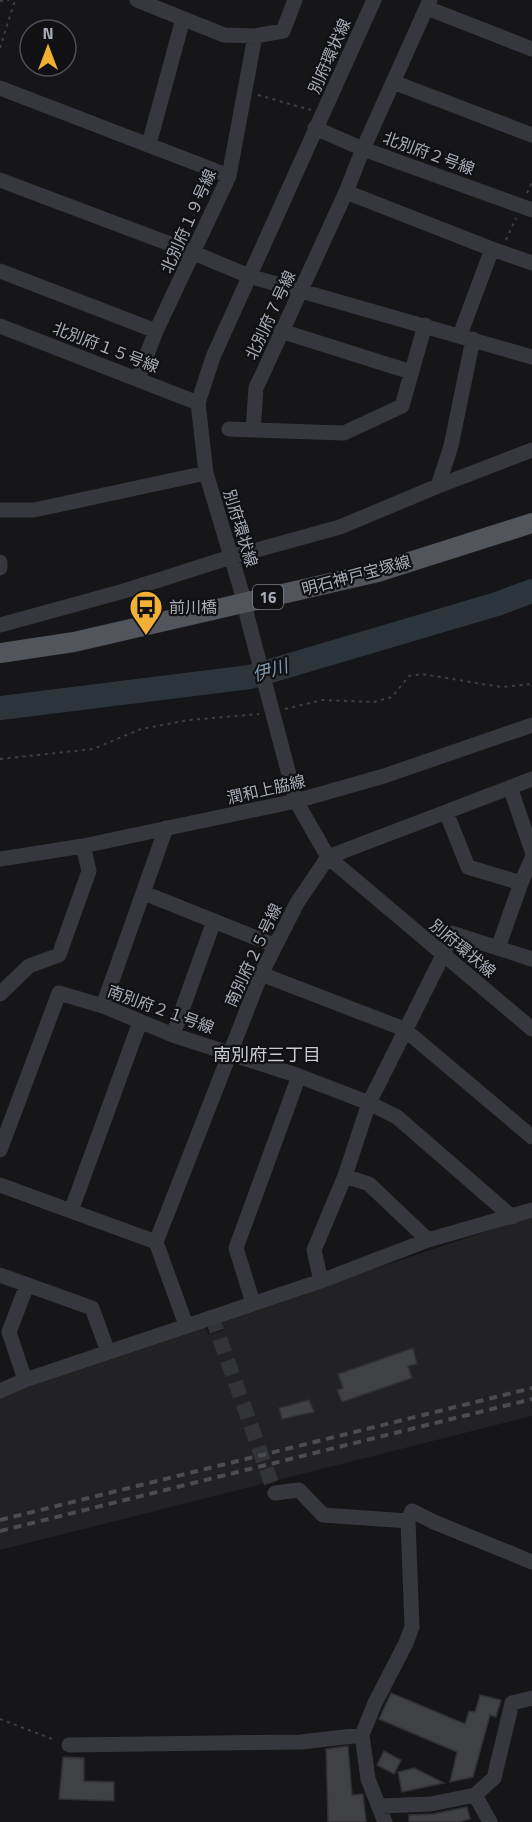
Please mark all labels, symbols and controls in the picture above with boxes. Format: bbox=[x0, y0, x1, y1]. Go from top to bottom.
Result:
street label: 別府環状線 bbox=[302, 15, 356, 97]
north arrow bbox=[18, 18, 78, 78]
text: N bbox=[42, 21, 54, 45]
street label: 北別府２号線 bbox=[380, 125, 478, 181]
street label: 北別府１９号線 bbox=[154, 165, 222, 277]
street label: 北別府７号線 bbox=[239, 266, 301, 364]
street label: 北別府１５号線 bbox=[49, 316, 163, 378]
street label: 別府環状線 bbox=[218, 486, 264, 570]
street label: 明石神戸宝塚線 bbox=[299, 549, 413, 601]
road number: 16 bbox=[253, 585, 283, 609]
bus stop icon: 前川橋 bbox=[128, 589, 164, 636]
place label: 前川橋 bbox=[169, 595, 217, 619]
water label: 伊川 bbox=[249, 652, 293, 688]
street label: 潤和上脇線 bbox=[224, 768, 308, 810]
street label: 南別府２５号線 bbox=[218, 899, 288, 1011]
street label: 別府環状線 bbox=[425, 913, 501, 983]
street label: 南別府２１号線 bbox=[104, 979, 218, 1039]
district label: 南別府三丁目 bbox=[213, 1041, 321, 1068]

